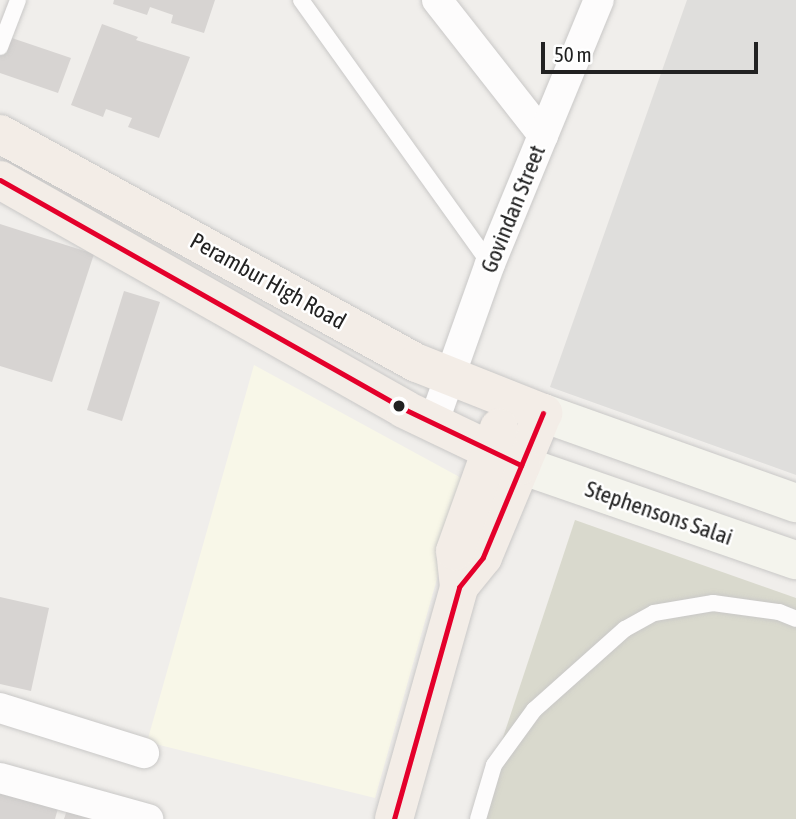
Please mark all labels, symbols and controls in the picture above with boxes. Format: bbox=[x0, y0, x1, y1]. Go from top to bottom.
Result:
scale bar bbox=[544, 28, 761, 72]
text: 50 m bbox=[554, 42, 592, 66]
street label: Govindan Street bbox=[475, 141, 551, 277]
street label: Perambur High Road bbox=[185, 227, 351, 335]
unlabelled marker bbox=[392, 399, 406, 413]
street label: Stephensons Salai bbox=[582, 475, 736, 551]

